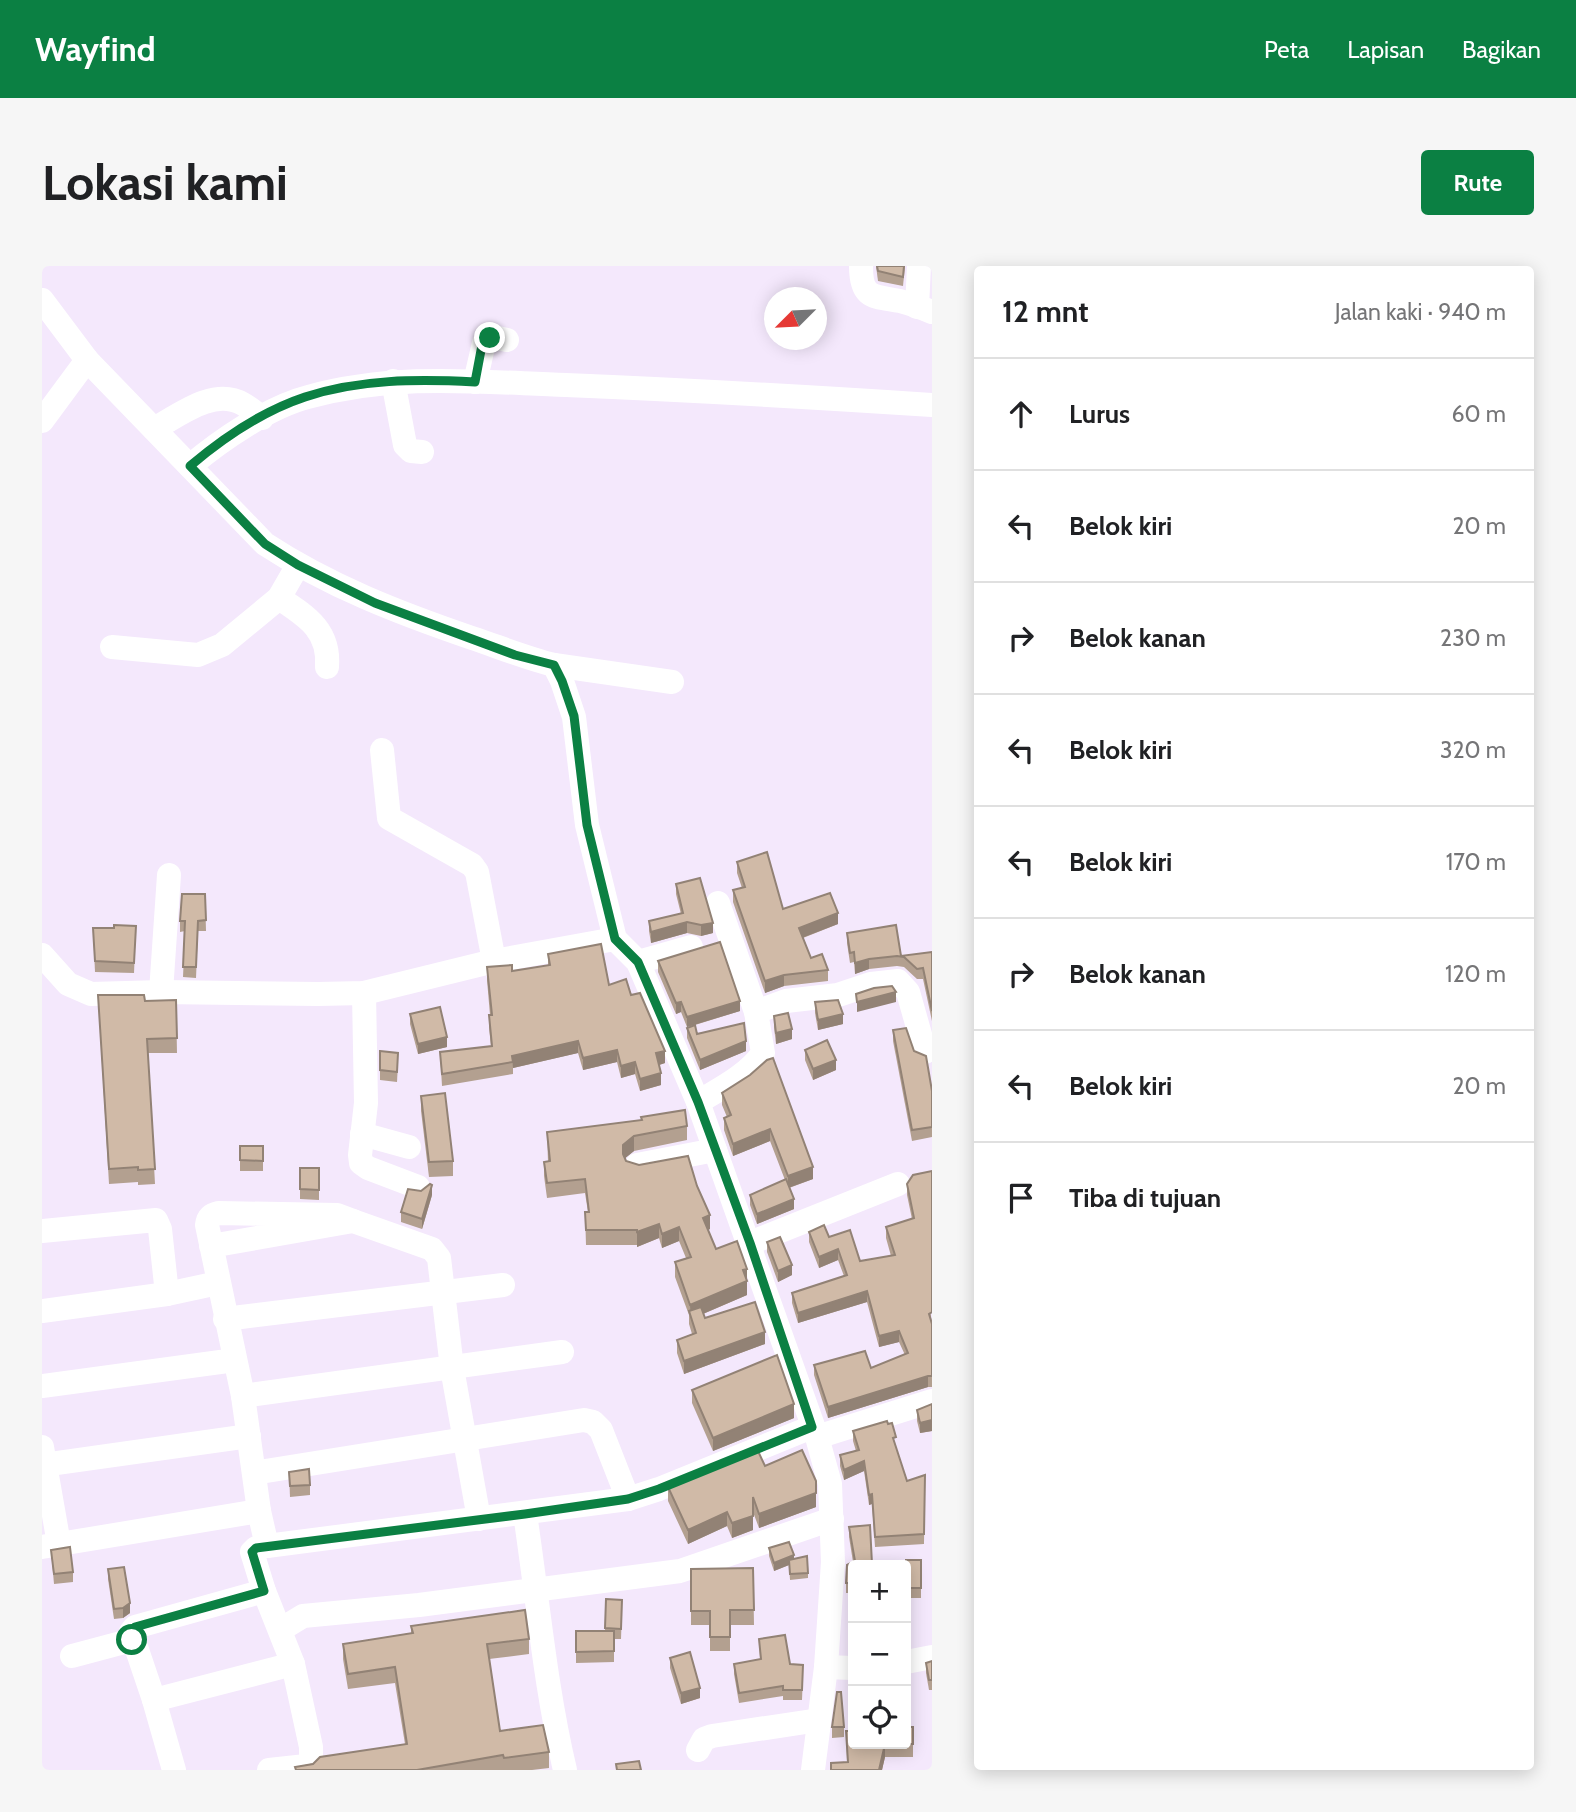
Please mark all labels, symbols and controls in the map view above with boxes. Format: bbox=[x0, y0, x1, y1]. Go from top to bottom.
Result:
text: Wayfind bbox=[35, 29, 156, 69]
text: Peta bbox=[1264, 35, 1309, 64]
text: Lapisan bbox=[1347, 35, 1424, 64]
text: Bagikan bbox=[1462, 35, 1541, 64]
button: Rute bbox=[1421, 150, 1534, 215]
text: Lokasi kami bbox=[42, 153, 288, 212]
north arrow bbox=[764, 287, 827, 350]
text: 12 mnt bbox=[1002, 293, 1088, 330]
text: Jalan kaki · 940 m bbox=[1335, 298, 1506, 326]
route end bbox=[474, 322, 505, 353]
icon: ahead bbox=[1002, 395, 1040, 433]
text: Lurus bbox=[1069, 398, 1130, 430]
text: 60 m bbox=[1452, 400, 1506, 428]
icon: left bbox=[1002, 507, 1040, 545]
text: Belok kiri bbox=[1069, 510, 1172, 542]
text: 20 m bbox=[1453, 512, 1506, 540]
icon: right bbox=[1002, 619, 1040, 657]
text: Belok kanan bbox=[1069, 622, 1206, 654]
text: 230 m bbox=[1440, 624, 1506, 652]
icon: left bbox=[1002, 731, 1040, 769]
text: Belok kiri bbox=[1069, 734, 1172, 766]
text: 320 m bbox=[1440, 736, 1506, 764]
icon: left bbox=[1002, 843, 1040, 881]
text: Belok kiri bbox=[1069, 846, 1172, 878]
text: 170 m bbox=[1446, 848, 1506, 876]
icon: right bbox=[1002, 955, 1040, 993]
text: Belok kanan bbox=[1069, 958, 1206, 990]
text: 120 m bbox=[1445, 960, 1506, 988]
icon: left bbox=[1002, 1067, 1040, 1105]
text: Belok kiri bbox=[1069, 1070, 1172, 1102]
text: 20 m bbox=[1453, 1072, 1506, 1100]
icon: arrive bbox=[1002, 1179, 1040, 1217]
text: Tiba di tujuan bbox=[1069, 1182, 1221, 1214]
map controls bbox=[848, 1560, 911, 1749]
button: + bbox=[848, 1560, 911, 1623]
button: − bbox=[848, 1623, 911, 1686]
route start bbox=[116, 1624, 147, 1655]
button: locate bbox=[848, 1686, 911, 1749]

